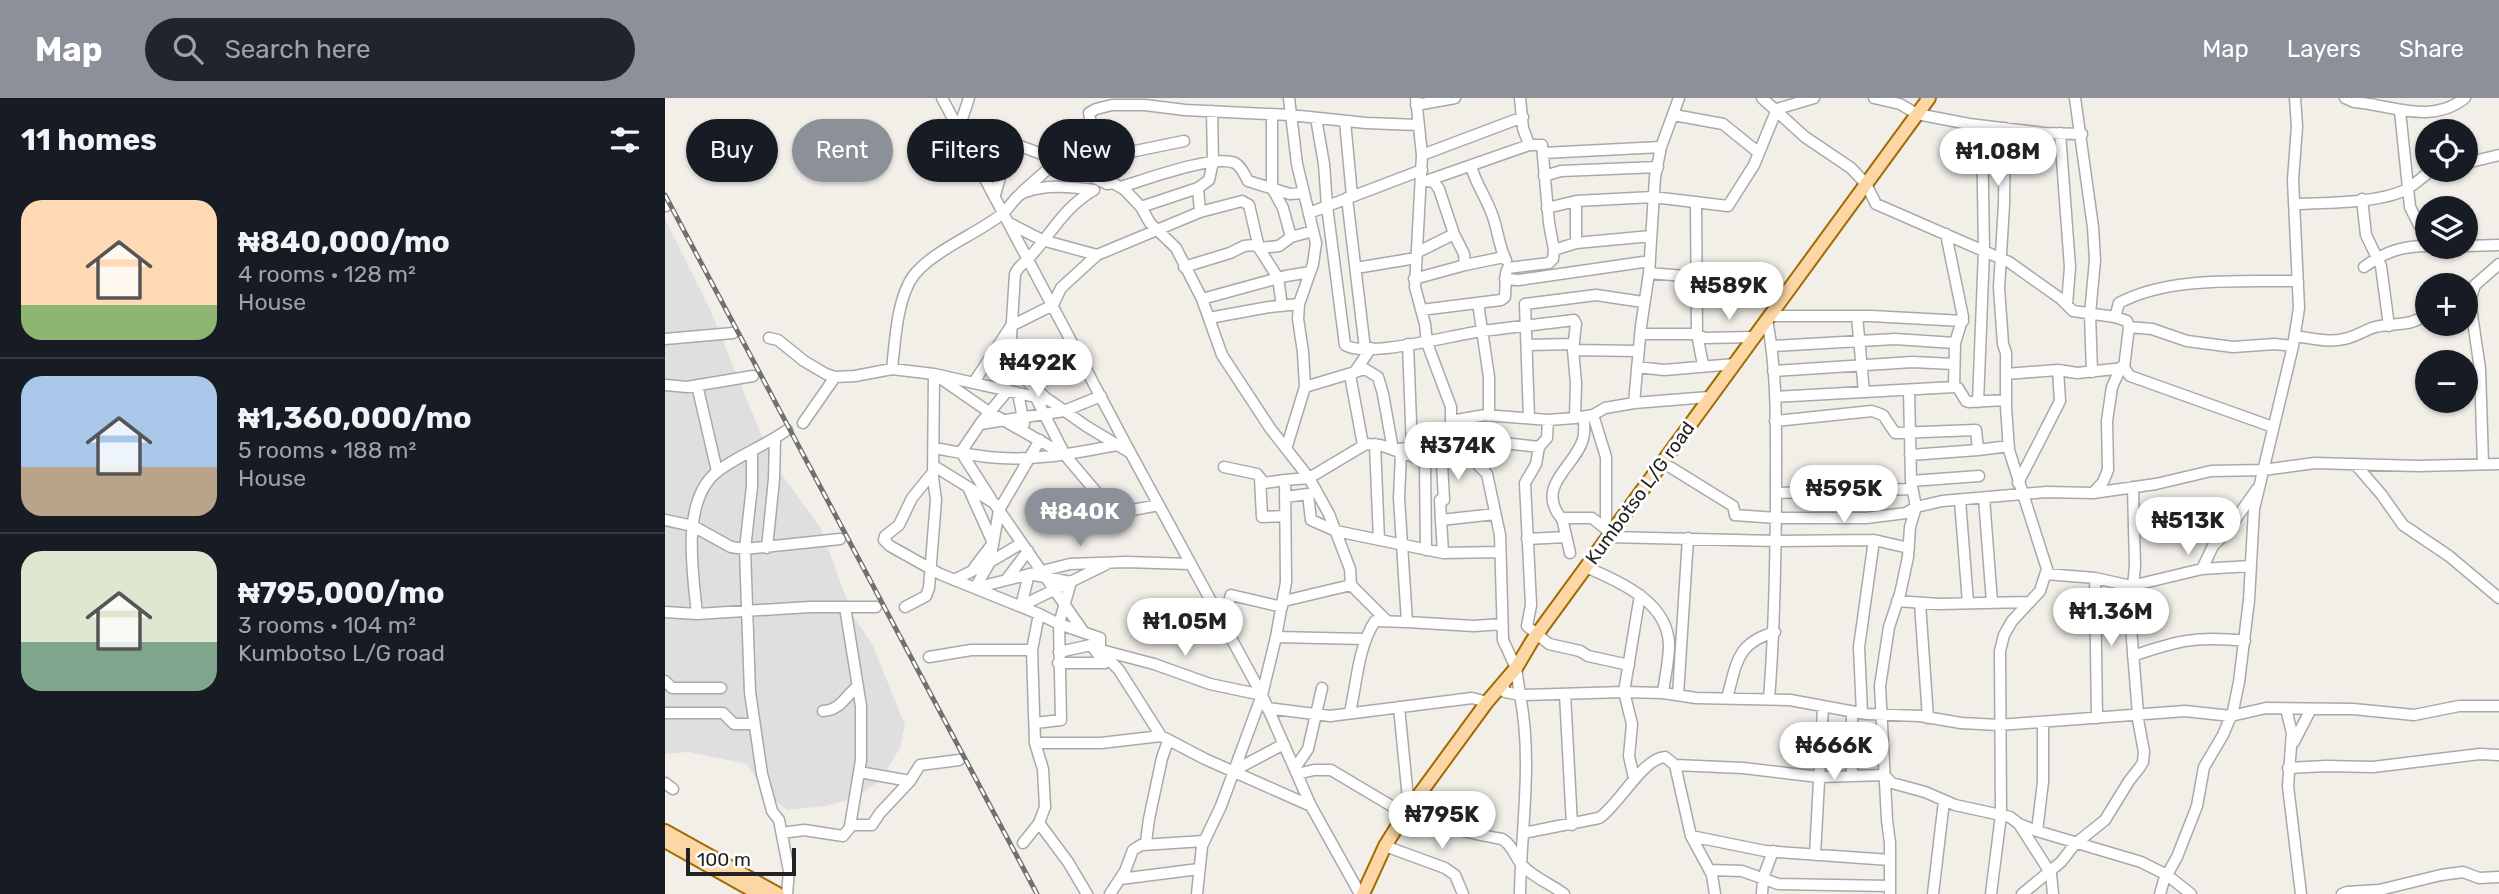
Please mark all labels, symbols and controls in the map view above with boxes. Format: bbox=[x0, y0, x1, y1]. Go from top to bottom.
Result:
search box bbox=[145, 18, 635, 81]
text: Map bbox=[35, 30, 103, 69]
icon: search bbox=[169, 30, 207, 68]
text: Search here bbox=[225, 34, 370, 65]
text: Map bbox=[2202, 35, 2249, 63]
text: Layers bbox=[2287, 35, 2361, 63]
text: Share bbox=[2399, 35, 2464, 63]
chip: Buy bbox=[686, 119, 778, 182]
chip: Rent bbox=[792, 119, 893, 182]
chip: Filters bbox=[907, 119, 1024, 182]
chip: New bbox=[1038, 119, 1135, 182]
map controls bbox=[2415, 119, 2478, 413]
button: locate bbox=[2415, 119, 2478, 182]
icon: filters bbox=[606, 121, 644, 159]
text: 11 homes bbox=[21, 122, 157, 158]
pin: ₦1.08M bbox=[1941, 129, 2055, 188]
text: ₦1.08M bbox=[1956, 137, 2040, 165]
button: layers bbox=[2415, 196, 2478, 259]
text: ₦840,000/mo bbox=[238, 224, 450, 260]
icon: home bbox=[77, 228, 161, 312]
text: 4 rooms · 128 m² bbox=[238, 260, 416, 288]
pin: ₦589K bbox=[1680, 262, 1778, 322]
text: ₦589K bbox=[1690, 271, 1768, 299]
button: + bbox=[2415, 273, 2478, 336]
text: House bbox=[238, 288, 306, 316]
pin: ₦492K bbox=[989, 340, 1087, 399]
text: ₦492K bbox=[999, 348, 1077, 376]
button: − bbox=[2415, 350, 2478, 413]
text: ₦1,360,000/mo bbox=[238, 400, 472, 436]
icon: home bbox=[77, 404, 161, 488]
street label: Kumbotso L/G road bbox=[1580, 417, 1700, 569]
pin: ₦374K bbox=[1409, 422, 1507, 482]
text: ₦374K bbox=[1420, 431, 1496, 459]
text: 5 rooms · 188 m² bbox=[238, 436, 416, 464]
text: House bbox=[238, 464, 306, 492]
pin: ₦595K bbox=[1795, 466, 1893, 525]
text: ₦595K bbox=[1806, 474, 1882, 502]
pin: ₦840K bbox=[1031, 489, 1129, 548]
text: ₦840K bbox=[1041, 497, 1119, 525]
pin: ₦513K bbox=[2139, 498, 2237, 557]
text: ₦513K bbox=[2151, 506, 2225, 534]
text: ₦795,000/mo bbox=[238, 575, 444, 611]
icon: home bbox=[77, 579, 161, 663]
pin: ₦1.36M bbox=[2054, 588, 2168, 648]
text: ₦1.36M bbox=[2069, 597, 2153, 625]
pin: ₦1.05M bbox=[1128, 598, 1242, 658]
text: ₦1.05M bbox=[1143, 607, 1227, 635]
text: 3 rooms · 104 m² bbox=[238, 611, 416, 639]
text: Kumbotso L/G road bbox=[238, 639, 445, 667]
pin: ₦666K bbox=[1785, 722, 1883, 782]
text: ₦666K bbox=[1796, 731, 1872, 759]
pin: ₦795K bbox=[1393, 792, 1491, 851]
text: ₦795K bbox=[1405, 800, 1479, 828]
scale bar bbox=[686, 845, 796, 877]
text: 100 m bbox=[697, 848, 751, 871]

